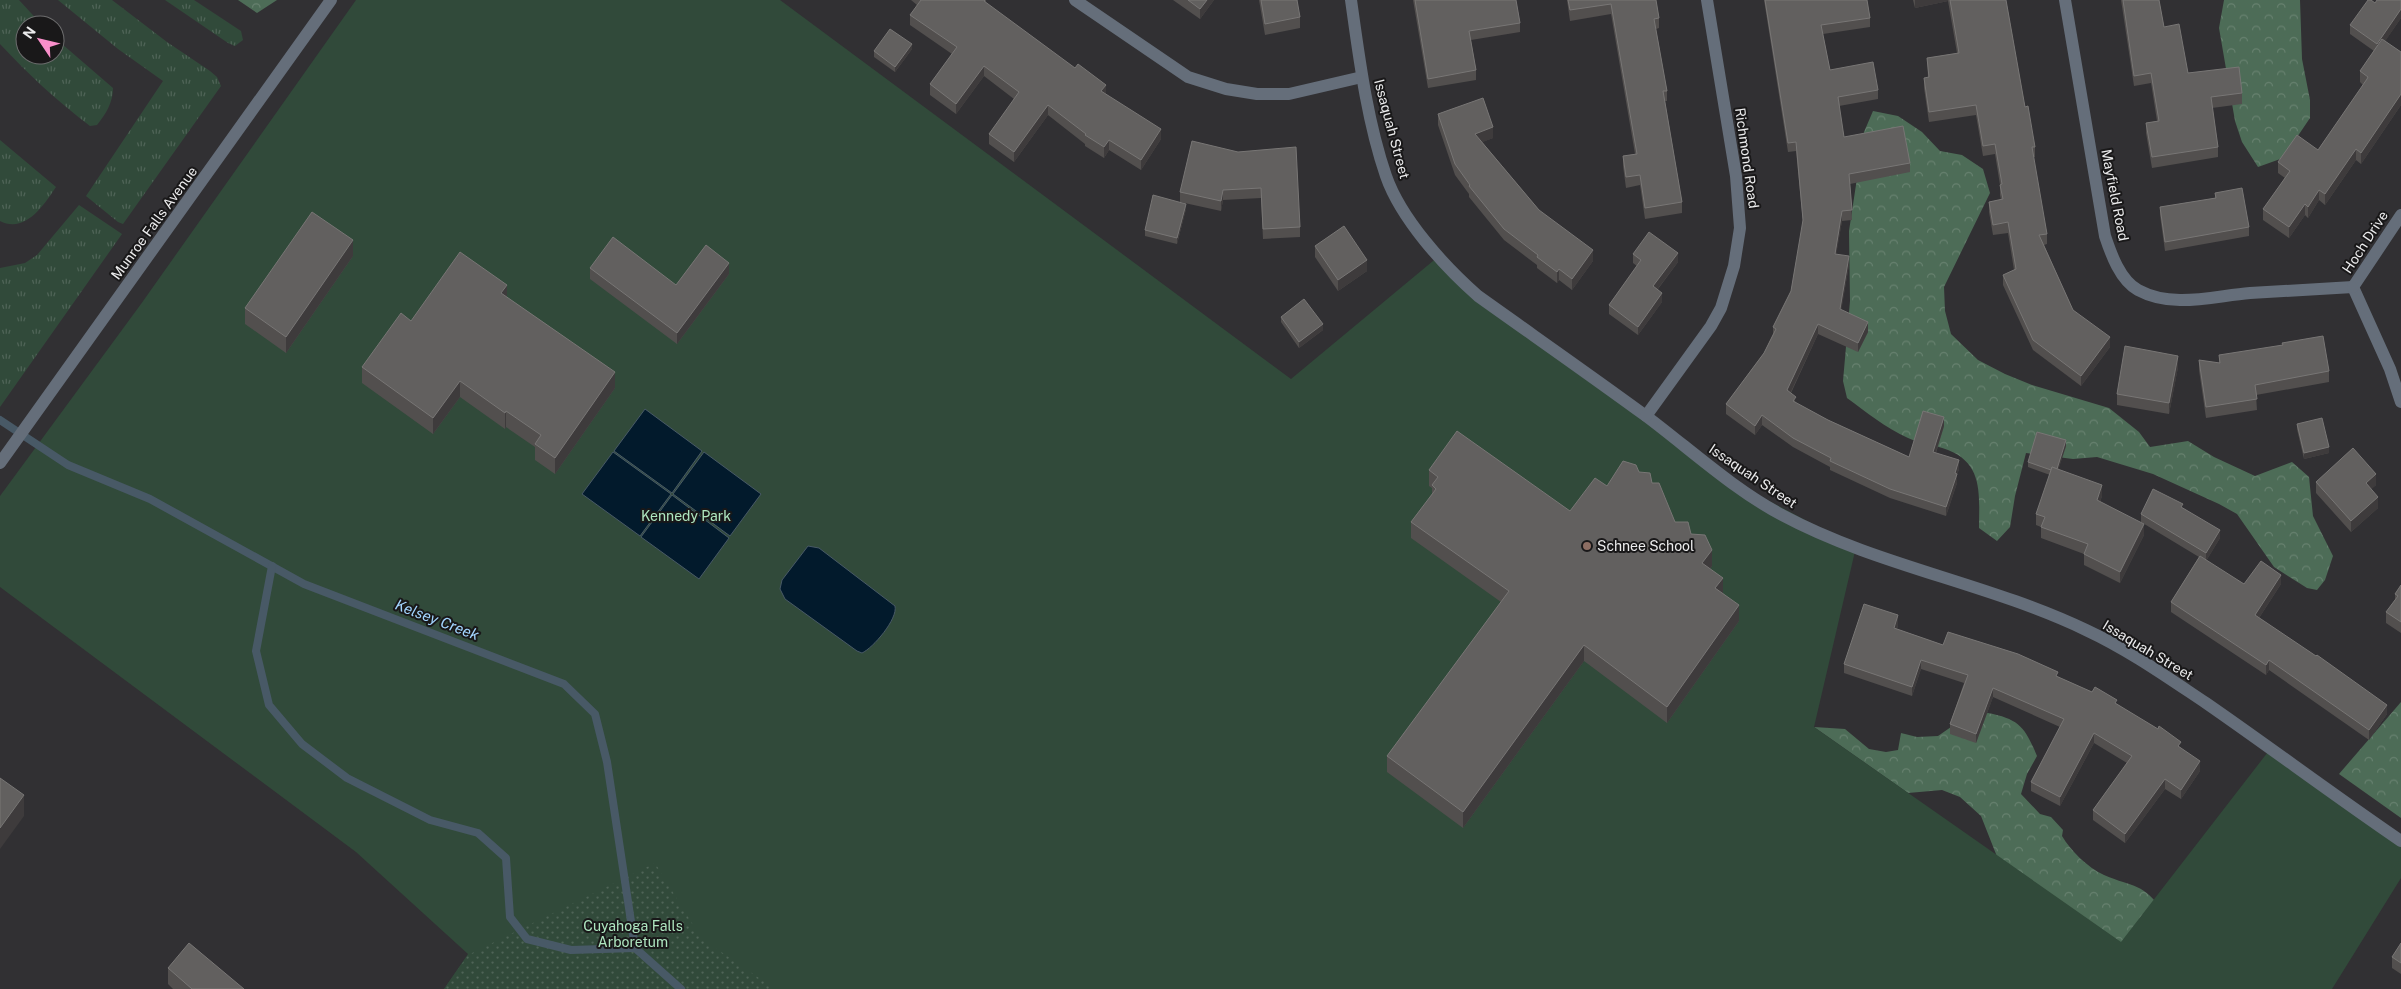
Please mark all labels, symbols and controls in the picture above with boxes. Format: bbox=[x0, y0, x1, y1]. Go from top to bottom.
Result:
north arrow bbox=[15, 15, 65, 65]
text: N bbox=[20, 23, 39, 42]
street label: Issaquah Street bbox=[1371, 77, 1413, 181]
street label: Richmond Road bbox=[1732, 107, 1762, 209]
street label: Mayfield Road bbox=[2098, 148, 2132, 242]
street label: Munroe Falls Avenue bbox=[108, 163, 200, 283]
street label: Hoch Drive bbox=[2339, 208, 2391, 276]
street label: Issaquah Street bbox=[1706, 441, 1800, 511]
park label: Kennedy Park bbox=[641, 508, 731, 524]
place label: Schnee School bbox=[1597, 538, 1694, 554]
marker: Schnee School bbox=[1581, 540, 1593, 552]
water label: Kelsey Creek bbox=[393, 596, 482, 644]
street label: Issaquah Street bbox=[2100, 617, 2196, 683]
park label: Cuyahoga Falls Arboretum bbox=[583, 918, 683, 950]

